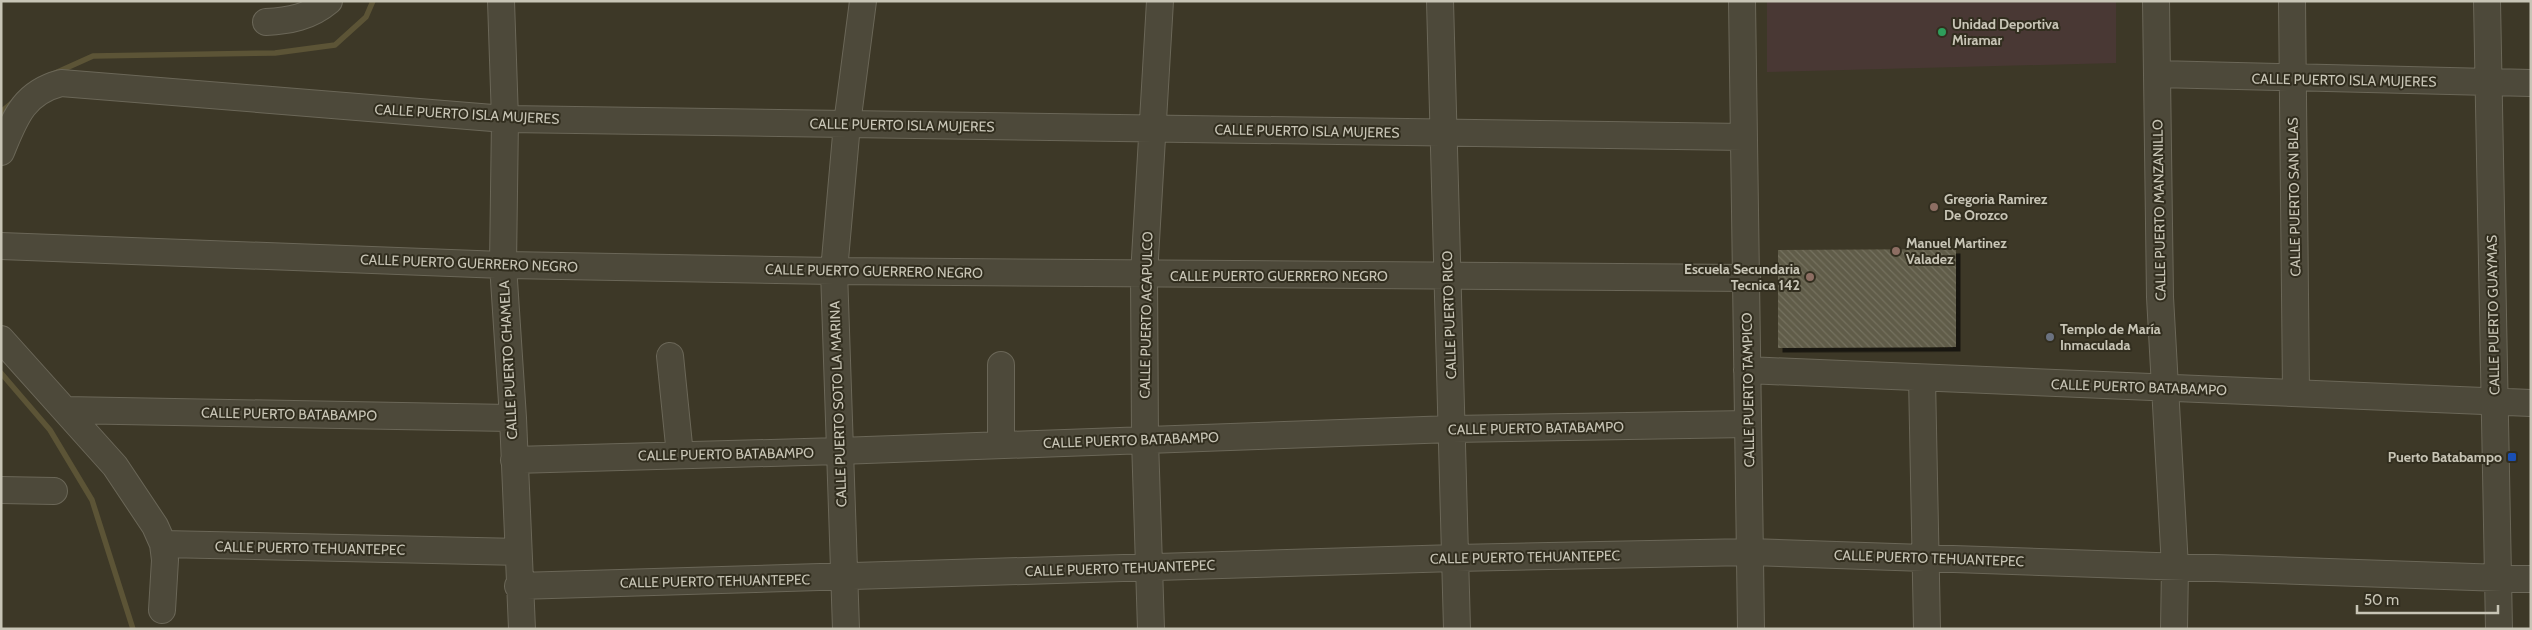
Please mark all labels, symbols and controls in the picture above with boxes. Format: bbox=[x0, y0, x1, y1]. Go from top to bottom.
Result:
place label: Unidad Deportiva Miramar bbox=[1952, 15, 2059, 49]
marker: Unidad Deportiva Miramar bbox=[1936, 26, 1948, 38]
street label: CALLE PUERTO ISLA MUJERES bbox=[2251, 69, 2437, 91]
street label: CALLE PUERTO ISLA MUJERES bbox=[374, 100, 560, 128]
street label: CALLE PUERTO ISLA MUJERES bbox=[809, 114, 995, 136]
street label: CALLE PUERTO SAN BLAS bbox=[2284, 117, 2304, 277]
street label: CALLE PUERTO MANZANILLO bbox=[2148, 119, 2170, 301]
street label: CALLE PUERTO ISLA MUJERES bbox=[1214, 120, 1400, 142]
place label: Gregoria Ramirez De Orozco bbox=[1944, 190, 2048, 224]
marker: Gregoria Ramirez De Orozco bbox=[1928, 201, 1940, 213]
street label: CALLE PUERTO ACAPULCO bbox=[1136, 231, 1156, 399]
place label: Manuel Martinez Valadez bbox=[1906, 234, 2007, 268]
street label: CALLE PUERTO GUAYMAS bbox=[2483, 235, 2503, 395]
marker: Manuel Martinez Valadez bbox=[1890, 245, 1902, 257]
street label: CALLE PUERTO GUERRERO NEGRO bbox=[360, 250, 578, 276]
street label: CALLE PUERTO RICO bbox=[1438, 250, 1460, 380]
street label: CALLE PUERTO GUERRERO NEGRO bbox=[765, 260, 983, 282]
place label: Escuela Secundaria Tecnica 142 bbox=[1684, 260, 1800, 294]
street label: CALLE PUERTO GUERRERO NEGRO bbox=[1170, 267, 1388, 285]
marker: Escuela Secundaria Tecnica 142 bbox=[1804, 271, 1816, 283]
street label: CALLE PUERTO CHAMELA bbox=[495, 280, 521, 440]
street label: CALLE PUERTO SOTO LA MARINA bbox=[825, 300, 851, 507]
street label: CALLE PUERTO TAMPICO bbox=[1738, 312, 1758, 468]
place label: Templo de María Inmaculada bbox=[2060, 320, 2161, 354]
marker: Templo de María Inmaculada bbox=[2044, 331, 2056, 343]
street label: CALLE PUERTO BATABAMPO bbox=[2051, 375, 2227, 399]
street label: CALLE PUERTO BATABAMPO bbox=[201, 403, 377, 425]
street label: CALLE PUERTO BATABAMPO bbox=[1448, 417, 1624, 439]
street label: CALLE PUERTO BATABAMPO bbox=[1043, 428, 1219, 452]
street label: CALLE PUERTO BATABAMPO bbox=[638, 443, 814, 465]
place label: Puerto Batabampo bbox=[2388, 448, 2502, 466]
marker: Puerto Batabampo bbox=[2506, 451, 2518, 463]
street label: CALLE PUERTO TEHUANTEPEC bbox=[215, 537, 406, 559]
street label: CALLE PUERTO TEHUANTEPEC bbox=[1430, 546, 1621, 568]
street label: CALLE PUERTO TEHUANTEPEC bbox=[1834, 546, 2025, 570]
street label: CALLE PUERTO TEHUANTEPEC bbox=[1025, 556, 1216, 580]
street label: CALLE PUERTO TEHUANTEPEC bbox=[620, 570, 811, 592]
scale bar bbox=[2357, 582, 2498, 614]
text: 50 m bbox=[2364, 591, 2399, 609]

